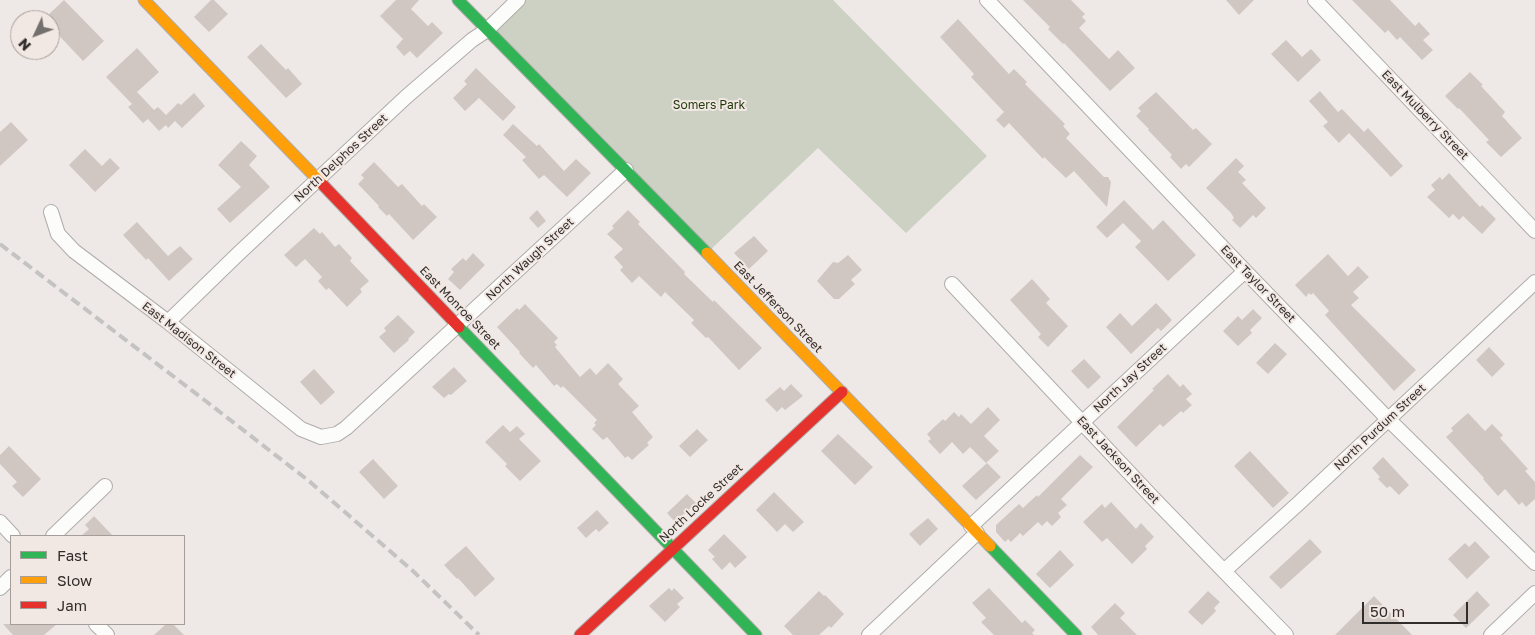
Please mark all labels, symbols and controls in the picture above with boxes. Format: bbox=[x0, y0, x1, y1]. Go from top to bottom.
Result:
north arrow bbox=[10, 10, 60, 60]
text: N bbox=[15, 35, 34, 55]
street label: East Mulberry Street bbox=[1379, 67, 1471, 163]
park label: Somers Park bbox=[673, 98, 745, 112]
street label: North Delphos Street bbox=[291, 111, 391, 205]
street label: North Waugh Street bbox=[483, 215, 577, 303]
street label: East Taylor Street bbox=[1217, 242, 1299, 326]
street label: East Jefferson Street bbox=[731, 258, 825, 356]
street label: East Monroe Street bbox=[417, 263, 503, 353]
street label: East Madison Street bbox=[139, 299, 239, 381]
street label: North Jay Street bbox=[1090, 340, 1170, 416]
street label: North Purdum Street bbox=[1331, 381, 1429, 473]
street label: East Jackson Street bbox=[1074, 413, 1162, 507]
street label: North Locke Street bbox=[656, 461, 746, 545]
legend bbox=[10, 535, 185, 625]
text: Fast bbox=[57, 546, 88, 564]
text: Slow bbox=[57, 571, 92, 589]
scale bar bbox=[1365, 592, 1471, 624]
text: Jam bbox=[57, 596, 87, 614]
text: 50 m bbox=[1370, 602, 1405, 620]

